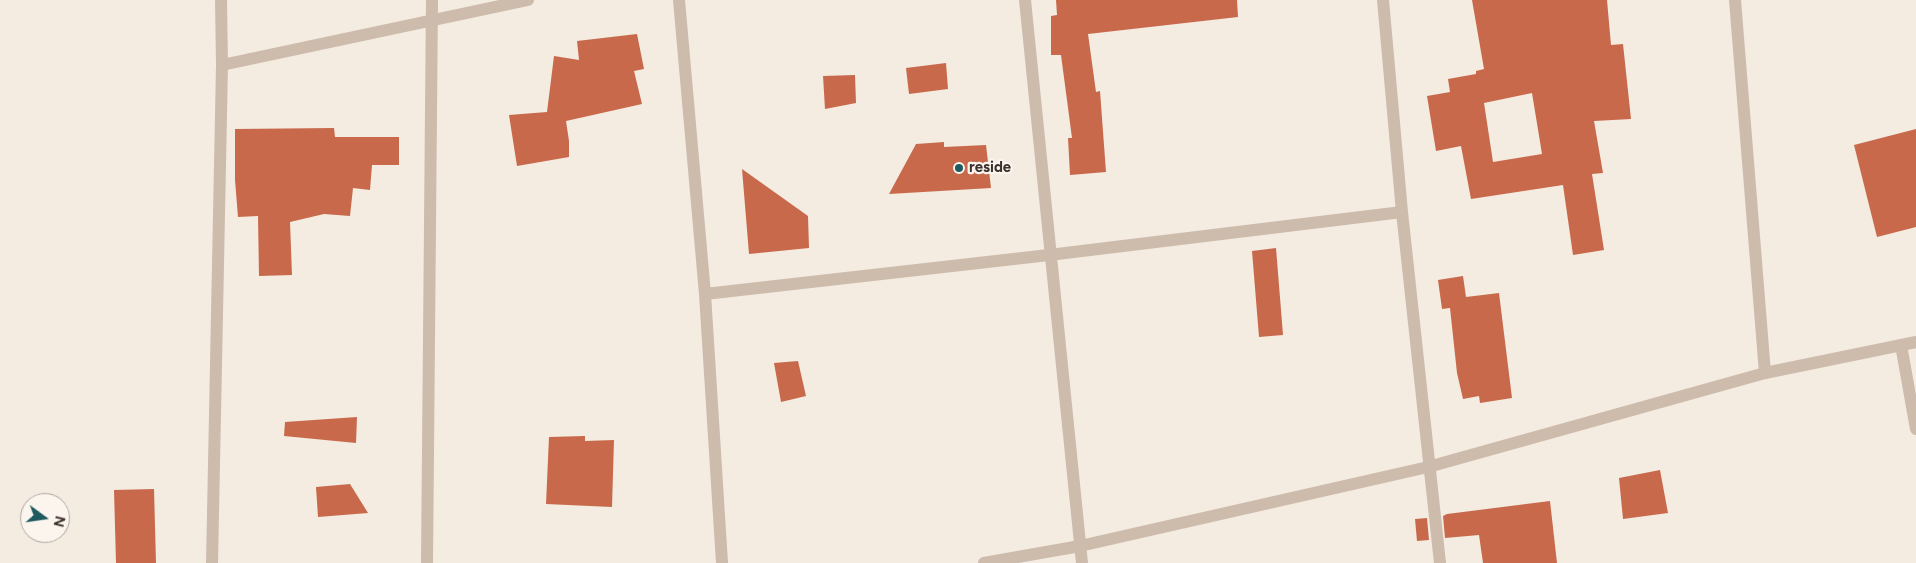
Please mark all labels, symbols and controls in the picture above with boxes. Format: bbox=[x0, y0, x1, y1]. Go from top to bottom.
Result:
place label: reside bbox=[969, 159, 1011, 177]
marker: reside bbox=[953, 162, 965, 174]
north arrow bbox=[20, 493, 70, 543]
text: N bbox=[50, 514, 69, 529]

